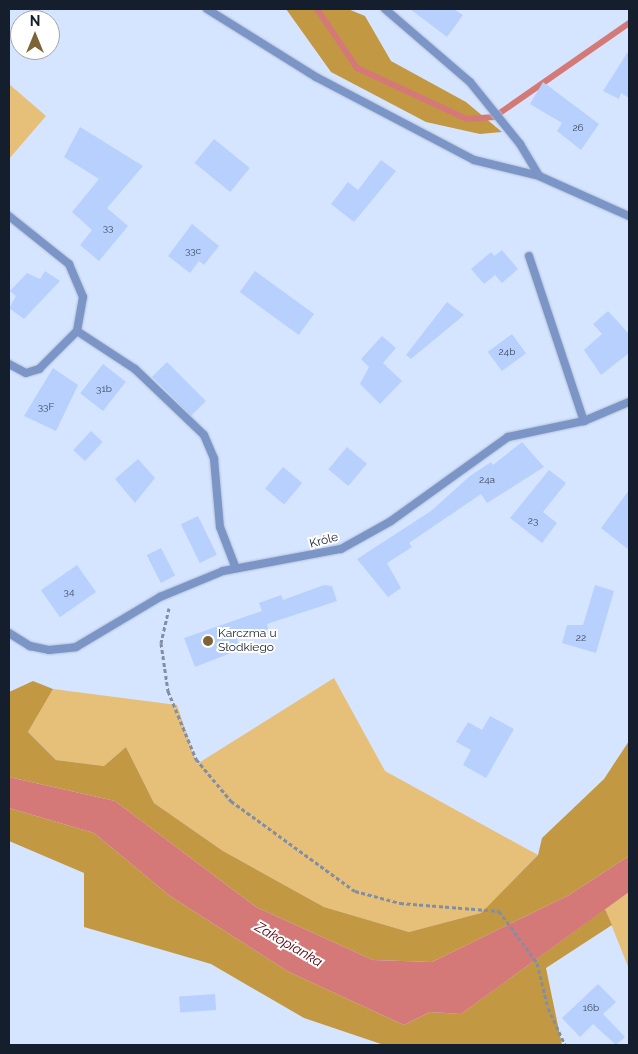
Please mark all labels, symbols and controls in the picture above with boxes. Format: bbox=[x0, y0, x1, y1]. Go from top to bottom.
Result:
north arrow bbox=[10, 10, 60, 60]
text: N bbox=[30, 13, 40, 29]
house number: 26 bbox=[572, 122, 584, 134]
house number: 33 bbox=[103, 222, 113, 234]
house number: 33c bbox=[185, 245, 201, 257]
house number: 24b bbox=[499, 346, 515, 358]
house number: 31b bbox=[96, 383, 112, 395]
house number: 33F bbox=[38, 401, 54, 413]
house number: 24a bbox=[479, 474, 495, 486]
house number: 23 bbox=[528, 515, 538, 527]
street label: Króle bbox=[308, 530, 340, 552]
house number: 34 bbox=[64, 586, 74, 598]
place label: Karczma u Słodkiego bbox=[218, 627, 277, 655]
house number: 22 bbox=[576, 632, 586, 644]
marker: Karczma u Słodkiego bbox=[202, 635, 214, 647]
water label: Zakopianka bbox=[252, 918, 326, 970]
house number: 16b bbox=[583, 1002, 599, 1014]

